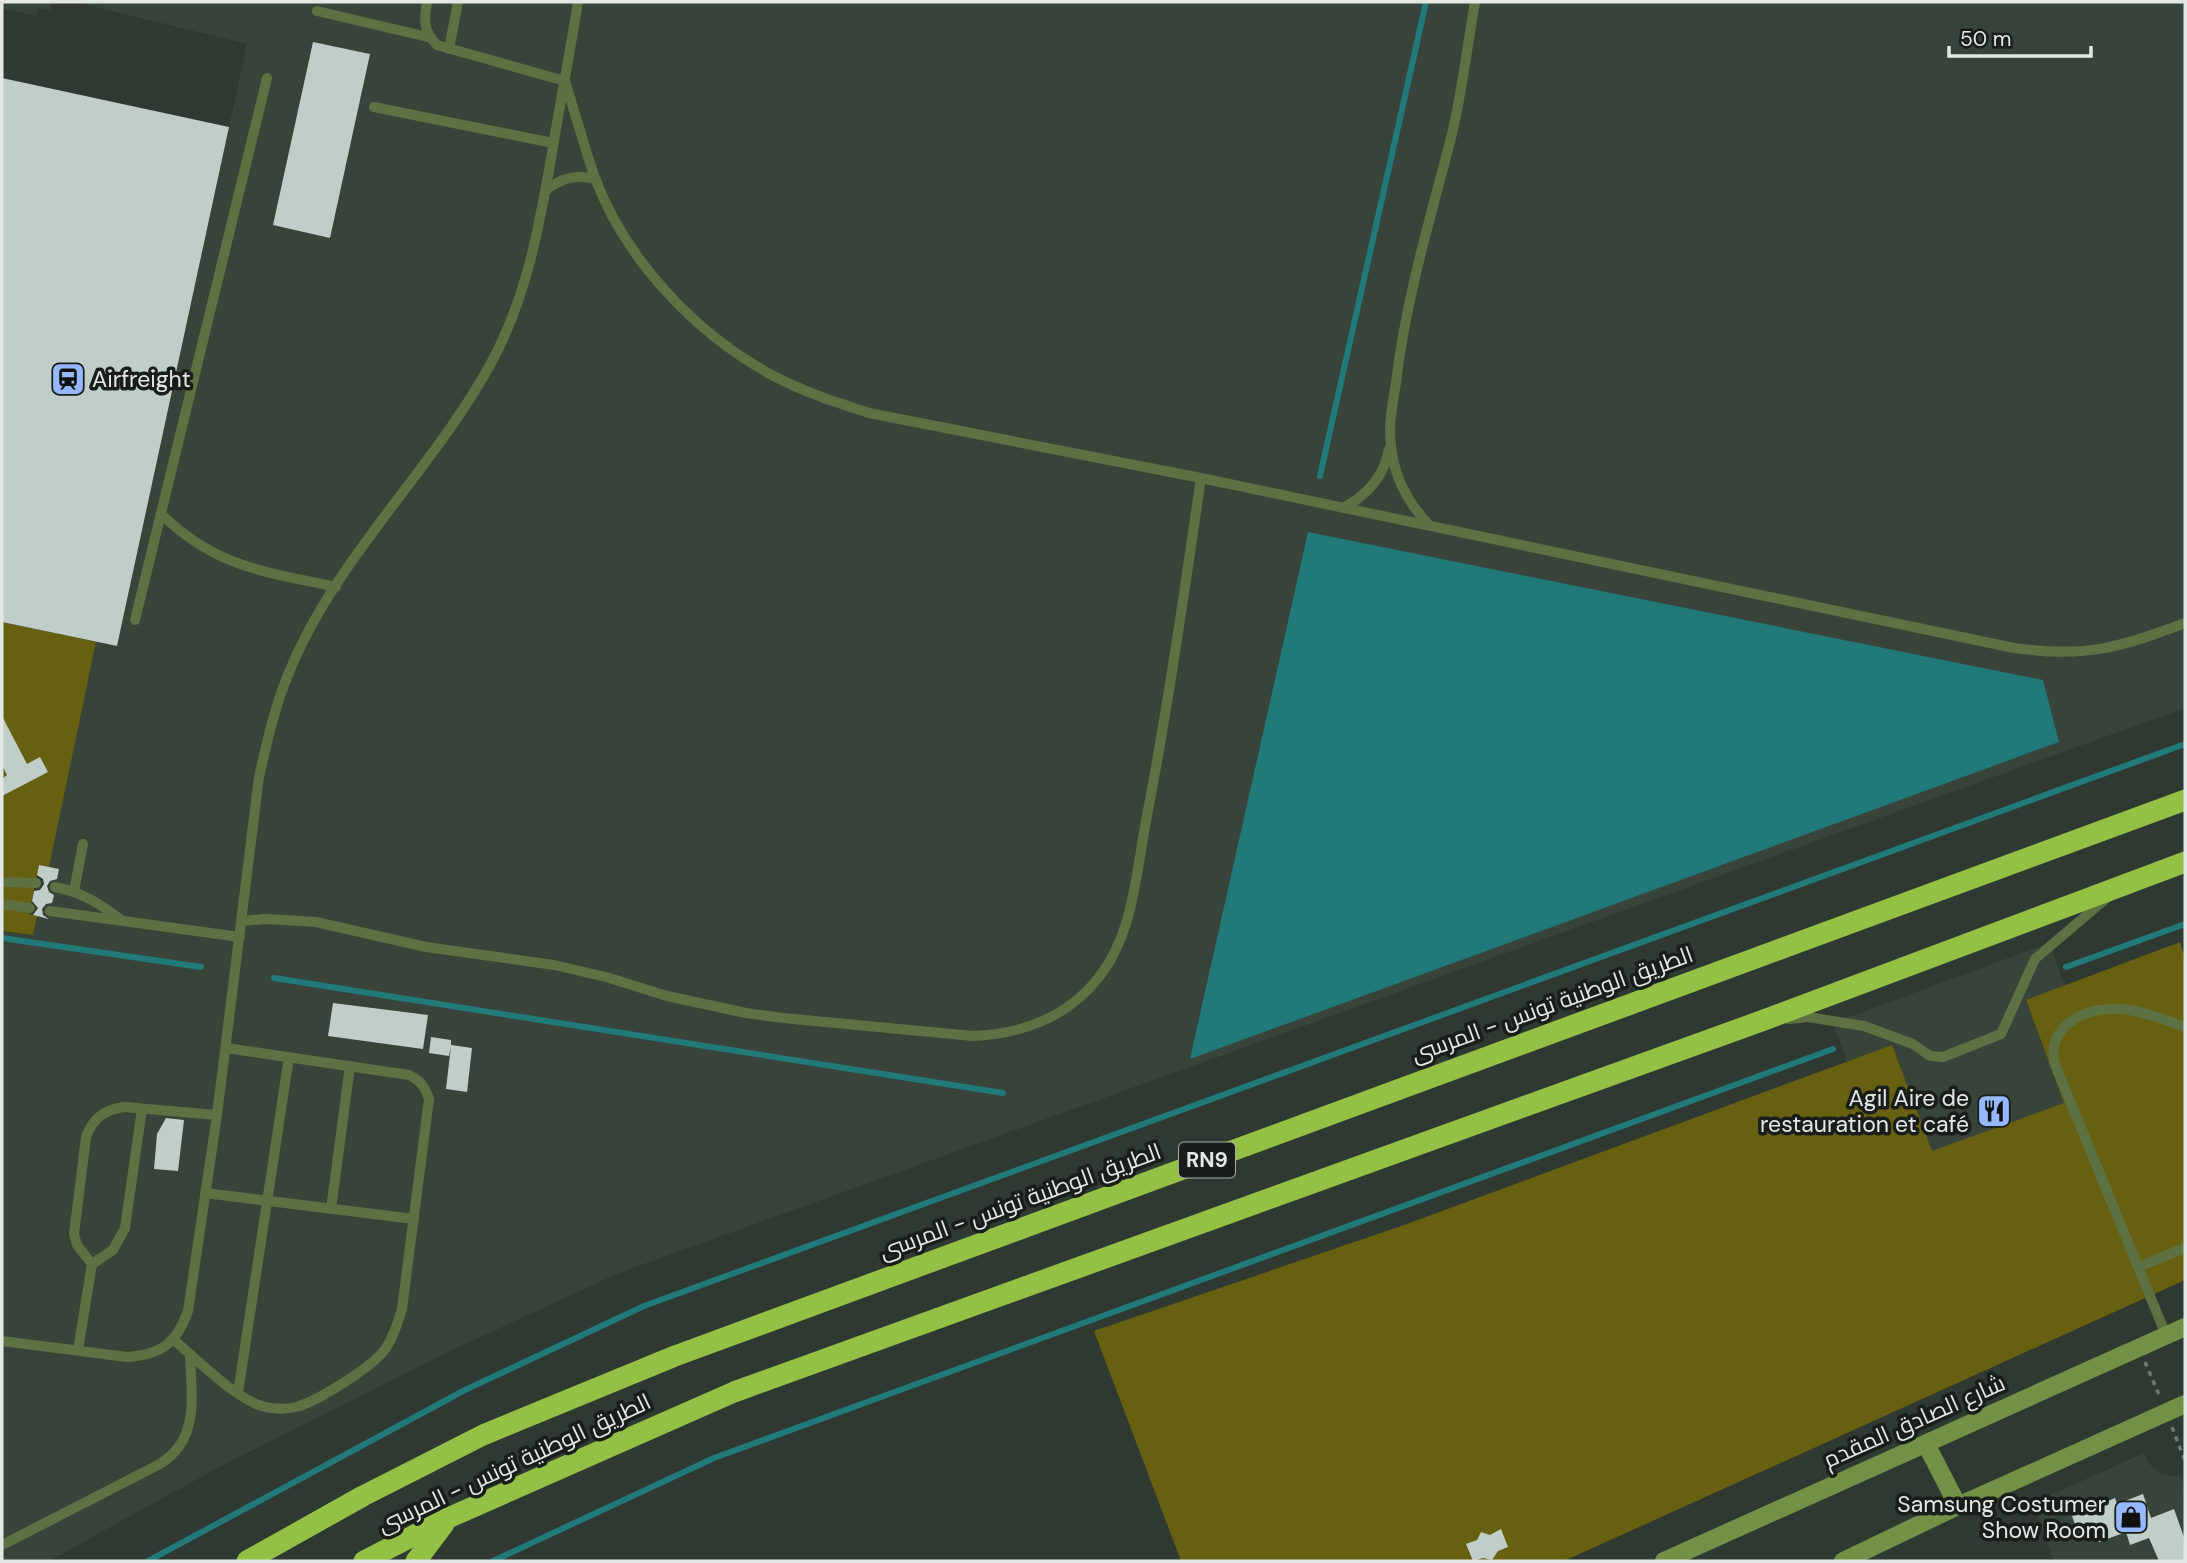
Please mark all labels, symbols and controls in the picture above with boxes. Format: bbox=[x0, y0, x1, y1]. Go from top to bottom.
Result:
scale bar bbox=[1949, 14, 2091, 58]
text: 50 m bbox=[1960, 25, 2011, 53]
station icon: Airfreight bbox=[49, 360, 87, 398]
place label: Airfreight bbox=[92, 364, 191, 394]
street label: الطريق الوطنية تونس - المرسى bbox=[1407, 939, 1697, 1069]
place label: Agil Aire de restauration et café bbox=[1760, 1083, 1969, 1139]
restaurant icon: Agil Aire de restauration et café bbox=[1975, 1092, 2013, 1130]
street label: الطريق الوطنية تونس - المرسى bbox=[875, 1136, 1165, 1266]
road number: RN9 bbox=[1179, 1142, 1235, 1178]
street label: شارع الصادق المقدم bbox=[1818, 1367, 2010, 1475]
street label: الطريق الوطنية تونس - المرسى bbox=[373, 1386, 655, 1540]
place label: Samsung Costumer Show Room bbox=[1897, 1489, 2106, 1545]
shop icon: Samsung Costumer Show Room bbox=[2112, 1498, 2150, 1536]

